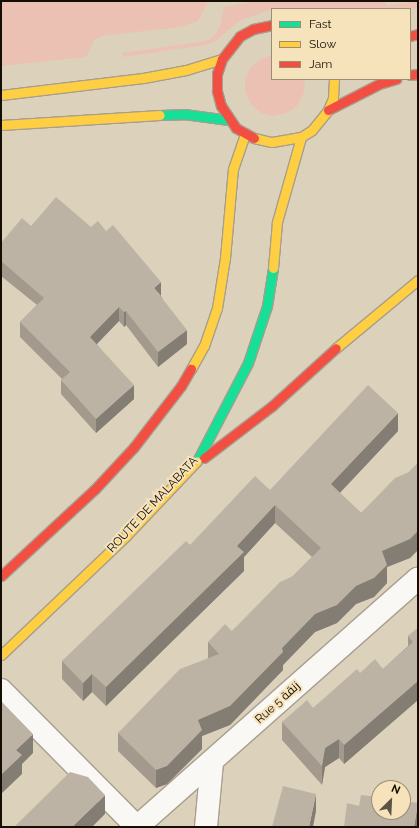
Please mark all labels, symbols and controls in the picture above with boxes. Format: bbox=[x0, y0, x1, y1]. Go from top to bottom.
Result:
legend bbox=[271, 8, 411, 80]
text: Fast bbox=[309, 17, 332, 31]
text: Slow bbox=[309, 37, 336, 51]
text: Jam bbox=[309, 57, 332, 71]
street label: ROUTE DE MALABATA bbox=[105, 454, 201, 556]
street label: Rue 5 زنقة bbox=[253, 679, 303, 727]
north arrow bbox=[371, 780, 411, 820]
text: N bbox=[389, 782, 402, 797]

